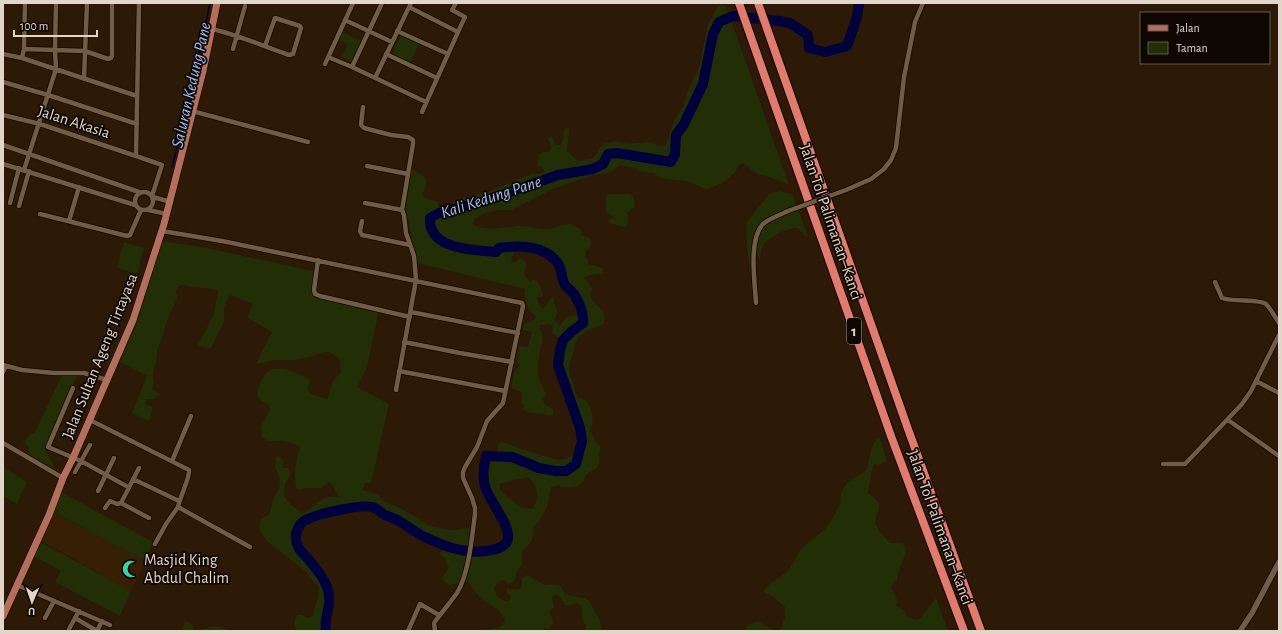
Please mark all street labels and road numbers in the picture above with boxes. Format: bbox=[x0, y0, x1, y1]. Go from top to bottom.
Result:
street label: Jalan Akasia bbox=[36, 103, 112, 141]
street label: Jalan Tol Palimanan–Kanci bbox=[797, 142, 865, 302]
street label: Jalan Sultan Ageng Tirtayasa bbox=[60, 271, 141, 441]
road number: 1 bbox=[847, 318, 861, 344]
street label: Jalan Tol Palimanan–Kanci bbox=[905, 447, 975, 607]

